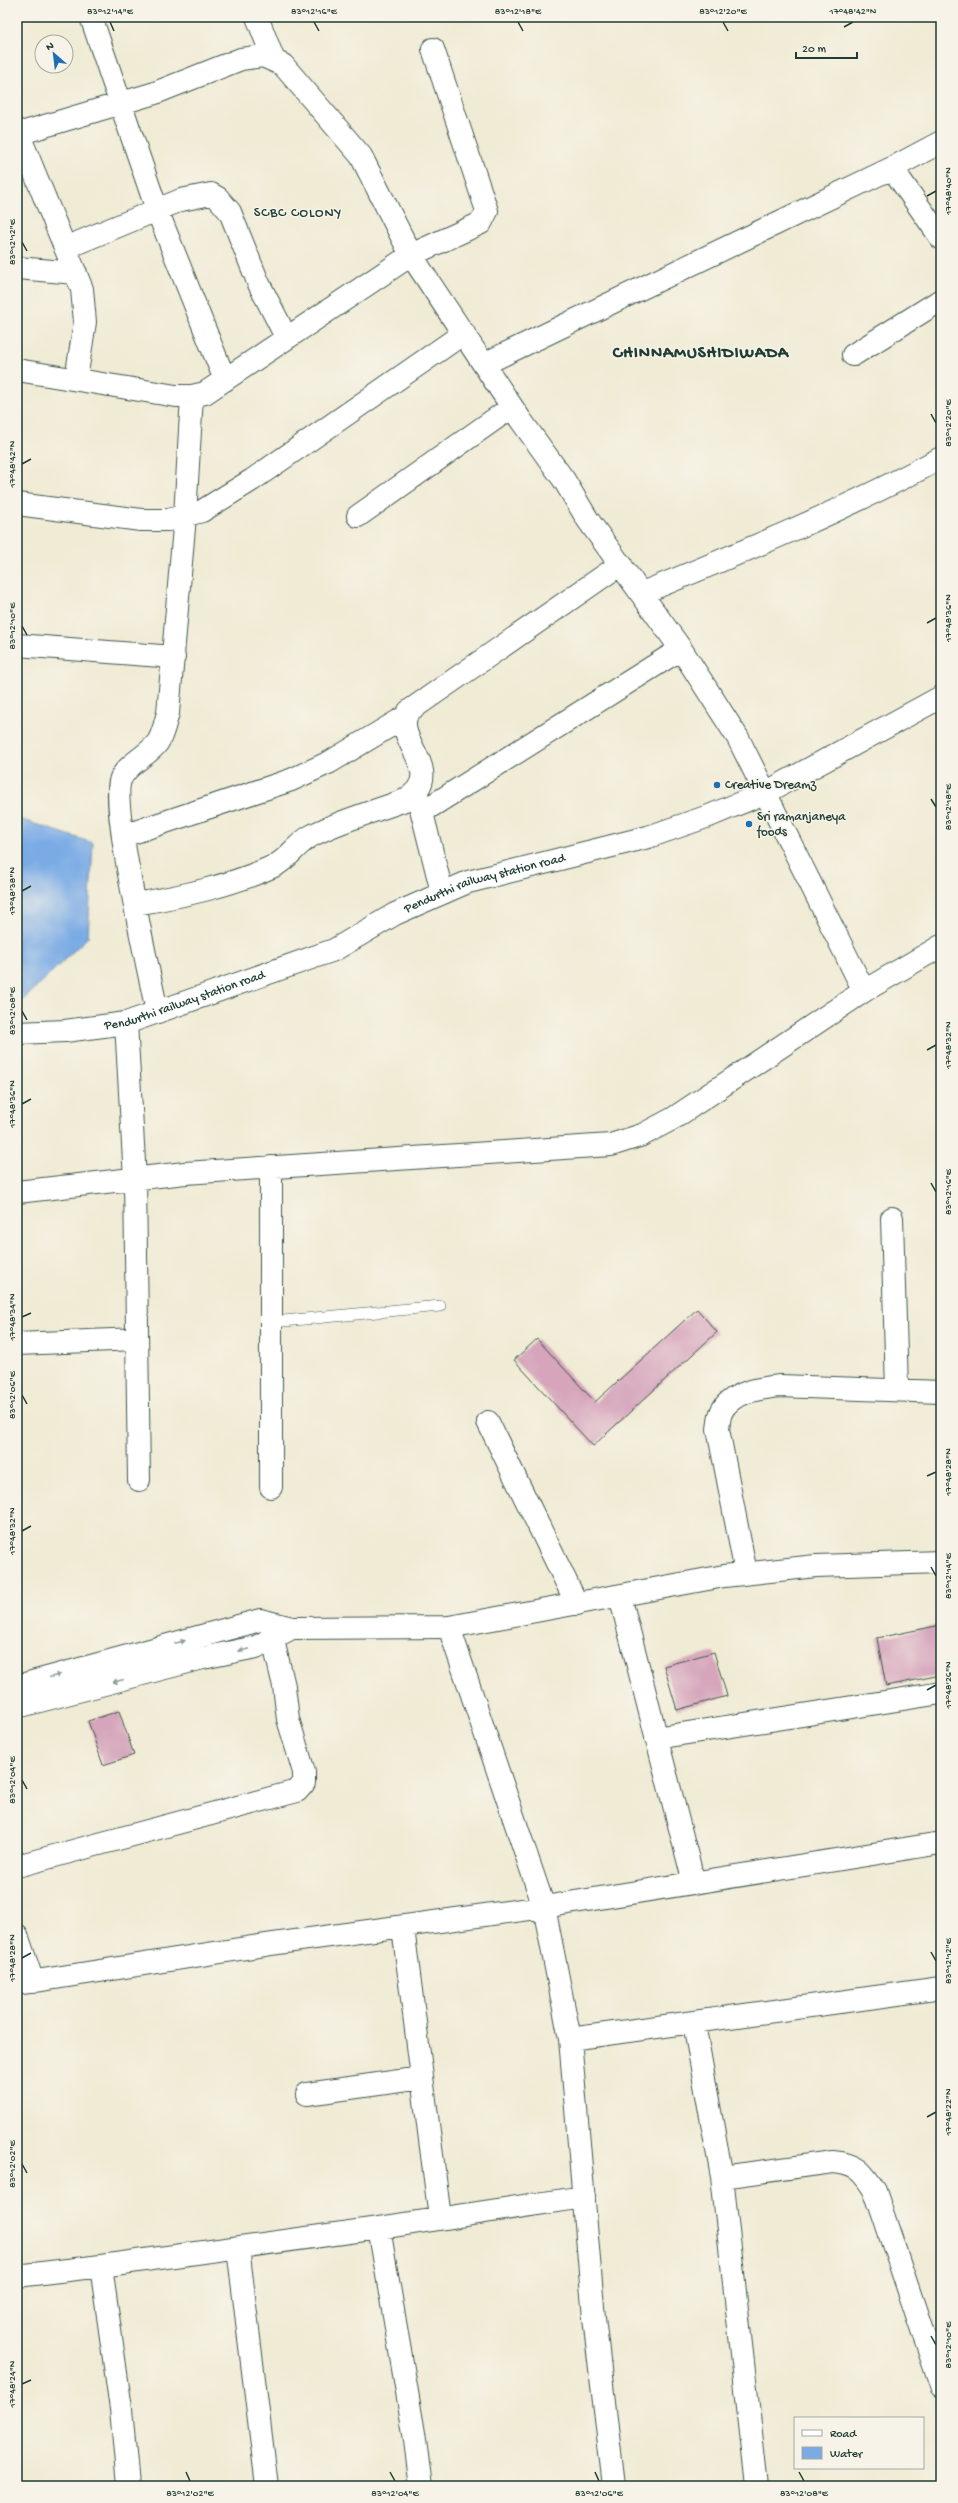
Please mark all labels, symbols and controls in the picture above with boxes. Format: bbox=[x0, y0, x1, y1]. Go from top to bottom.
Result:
text: 83°12'14"E bbox=[87, 6, 134, 18]
text: 83°12'16"E bbox=[291, 6, 338, 18]
text: 83°12'18"E bbox=[495, 6, 542, 18]
text: 83°12'20"E bbox=[699, 6, 748, 18]
text: 17°48'42"N bbox=[829, 6, 877, 18]
north arrow bbox=[34, 34, 74, 74]
scale bar bbox=[796, 34, 857, 60]
text: N bbox=[44, 40, 56, 54]
text: 20 m bbox=[802, 43, 827, 57]
text: 17°48'40"N bbox=[943, 167, 955, 216]
district label: SCBC COLONY bbox=[254, 205, 342, 222]
text: 83°12'12"E bbox=[7, 218, 19, 265]
district label: CHINNAMUSHIDIWADA bbox=[612, 344, 790, 364]
text: 83°12'20"E bbox=[943, 398, 955, 447]
text: 17°48'42"N bbox=[7, 440, 19, 488]
text: 17°48'36"N bbox=[943, 594, 955, 643]
text: 83°12'10"E bbox=[7, 602, 19, 649]
place label: Creative Dreamz bbox=[725, 778, 817, 793]
marker: Creative Dreamz bbox=[712, 780, 722, 790]
text: 83°12'18"E bbox=[943, 783, 955, 830]
place label: Sri ramanjaneya foods bbox=[756, 810, 846, 840]
marker: Sri ramanjaneya foods bbox=[744, 819, 754, 829]
street label: Pendurthi railway station road bbox=[401, 850, 568, 917]
text: 17°48'38"N bbox=[7, 867, 19, 916]
street label: Pendurthi railway station road bbox=[102, 967, 268, 1033]
text: 83°12'08"E bbox=[7, 986, 19, 1035]
text: 17°48'32"N bbox=[943, 1021, 955, 1070]
text: 17°48'36"N bbox=[7, 1080, 19, 1129]
text: 83°12'16"E bbox=[943, 1168, 955, 1215]
text: 17°48'34"N bbox=[7, 1293, 19, 1342]
text: 83°12'06"E bbox=[7, 1370, 19, 1419]
text: 17°48'28"N bbox=[943, 1448, 955, 1497]
text: 17°48'32"N bbox=[7, 1507, 19, 1556]
text: 83°12'14"E bbox=[943, 1552, 955, 1599]
one-way arrow bbox=[174, 1639, 186, 1645]
one-way arrow bbox=[238, 1647, 250, 1653]
text: 17°48'26"N bbox=[943, 1661, 955, 1710]
one-way arrow bbox=[49, 1673, 61, 1679]
one-way arrow bbox=[112, 1678, 124, 1684]
text: 83°12'04"E bbox=[7, 1756, 19, 1804]
text: 17°48'28"N bbox=[7, 1934, 19, 1983]
text: 83°12'12"E bbox=[943, 1937, 955, 1984]
text: 17°48'22"N bbox=[943, 2088, 955, 2136]
text: 83°12'02"E bbox=[7, 2139, 19, 2188]
text: 83°12'10"E bbox=[943, 2321, 955, 2368]
text: 17°48'24"N bbox=[7, 2360, 19, 2408]
legend bbox=[794, 2417, 924, 2469]
text: Road bbox=[830, 2428, 857, 2442]
text: Water bbox=[830, 2448, 864, 2462]
text: 83°12'02"E bbox=[166, 2488, 215, 2500]
text: 83°12'04"E bbox=[371, 2488, 419, 2500]
text: 83°12'06"E bbox=[575, 2488, 624, 2500]
text: 83°12'08"E bbox=[780, 2488, 829, 2500]

